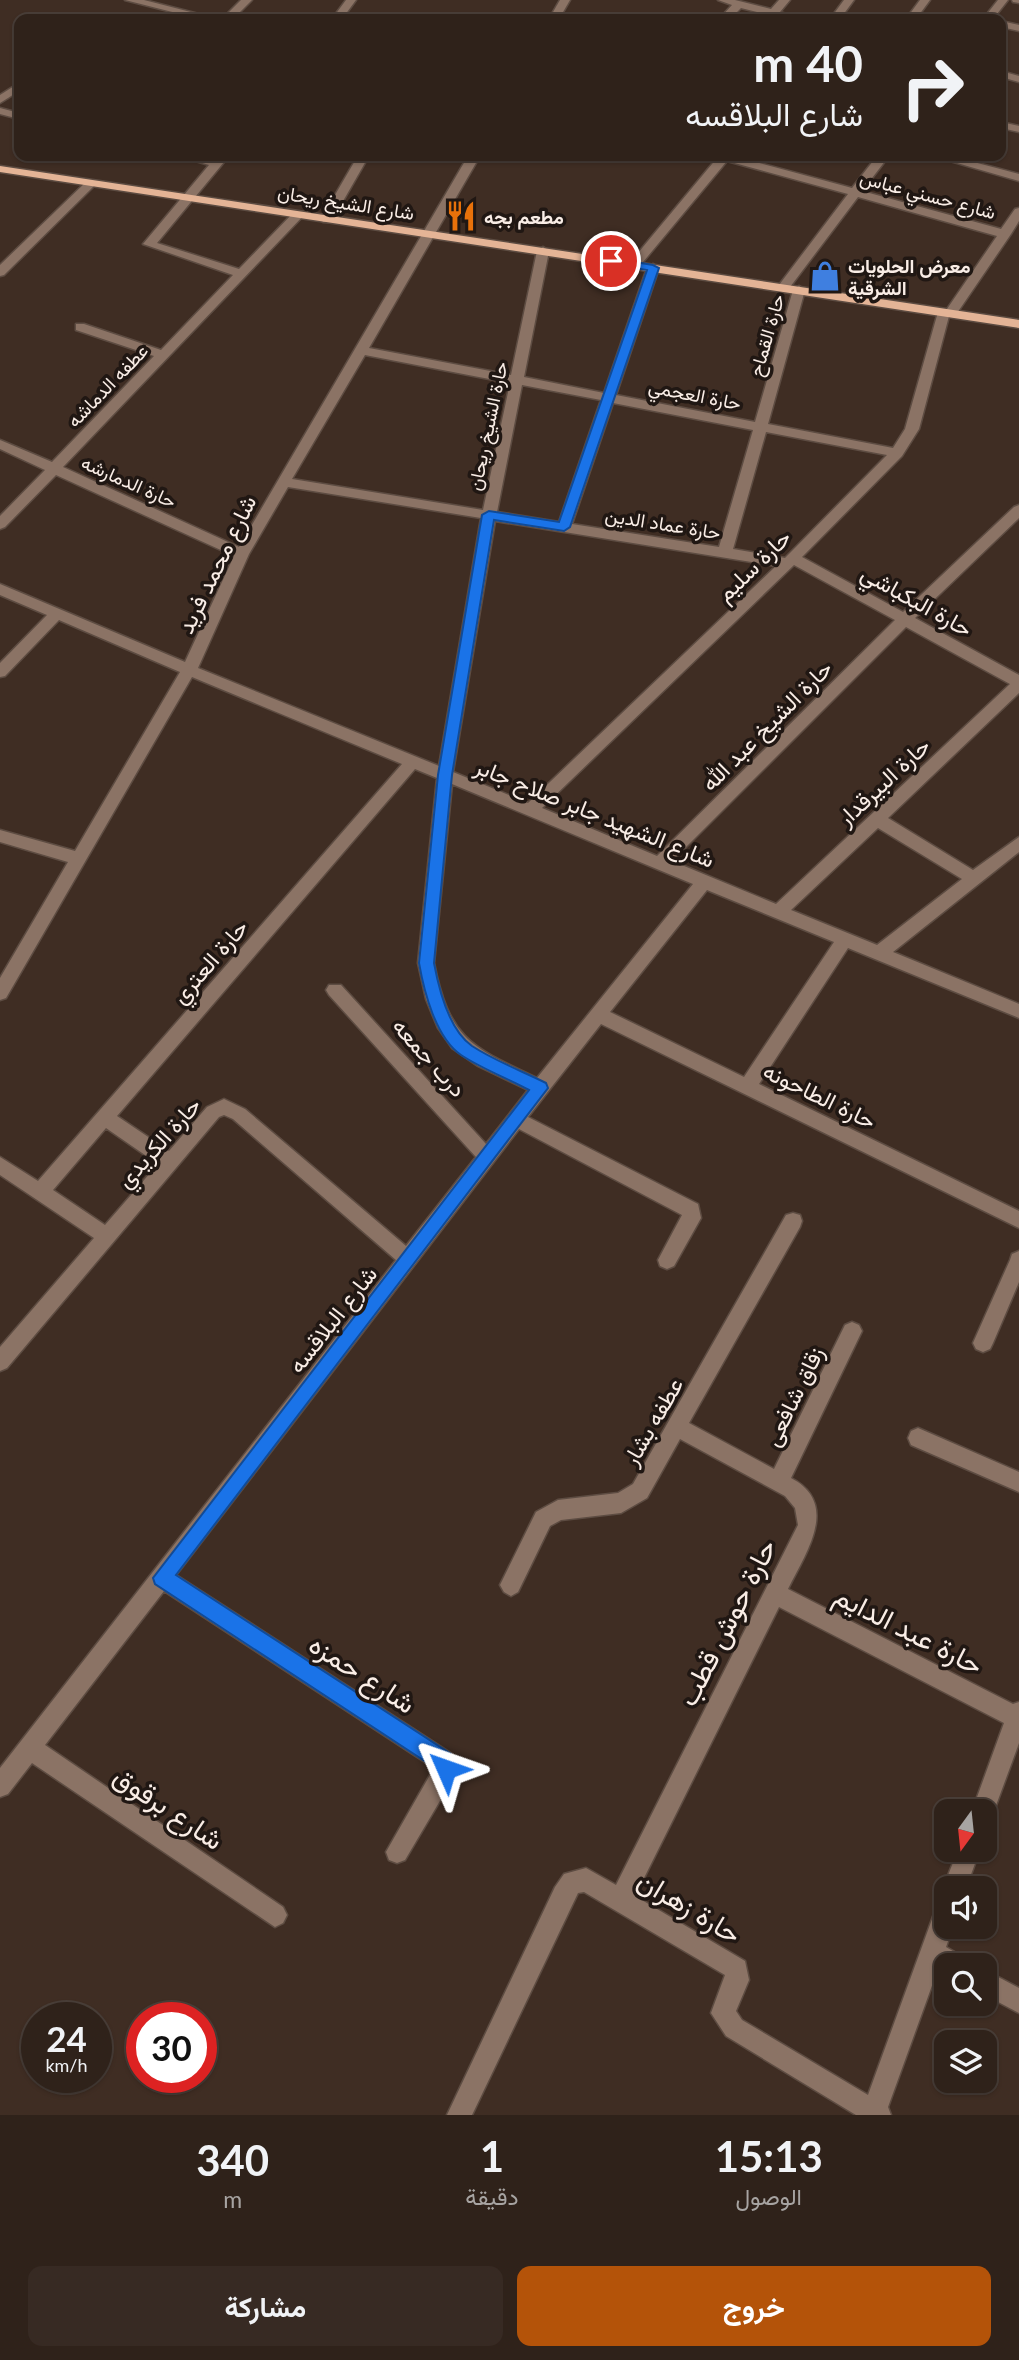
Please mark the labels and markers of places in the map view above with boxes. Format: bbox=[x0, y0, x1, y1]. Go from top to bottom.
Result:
restaurant icon: مطعم بجه bbox=[444, 199, 478, 233]
place label: مطعم بجه bbox=[484, 205, 564, 230]
pin bbox=[581, 231, 641, 291]
place label: معرض الحلويات الشرقية bbox=[848, 254, 970, 301]
shop icon: معرض الحلويات الشرقية bbox=[808, 259, 842, 293]

